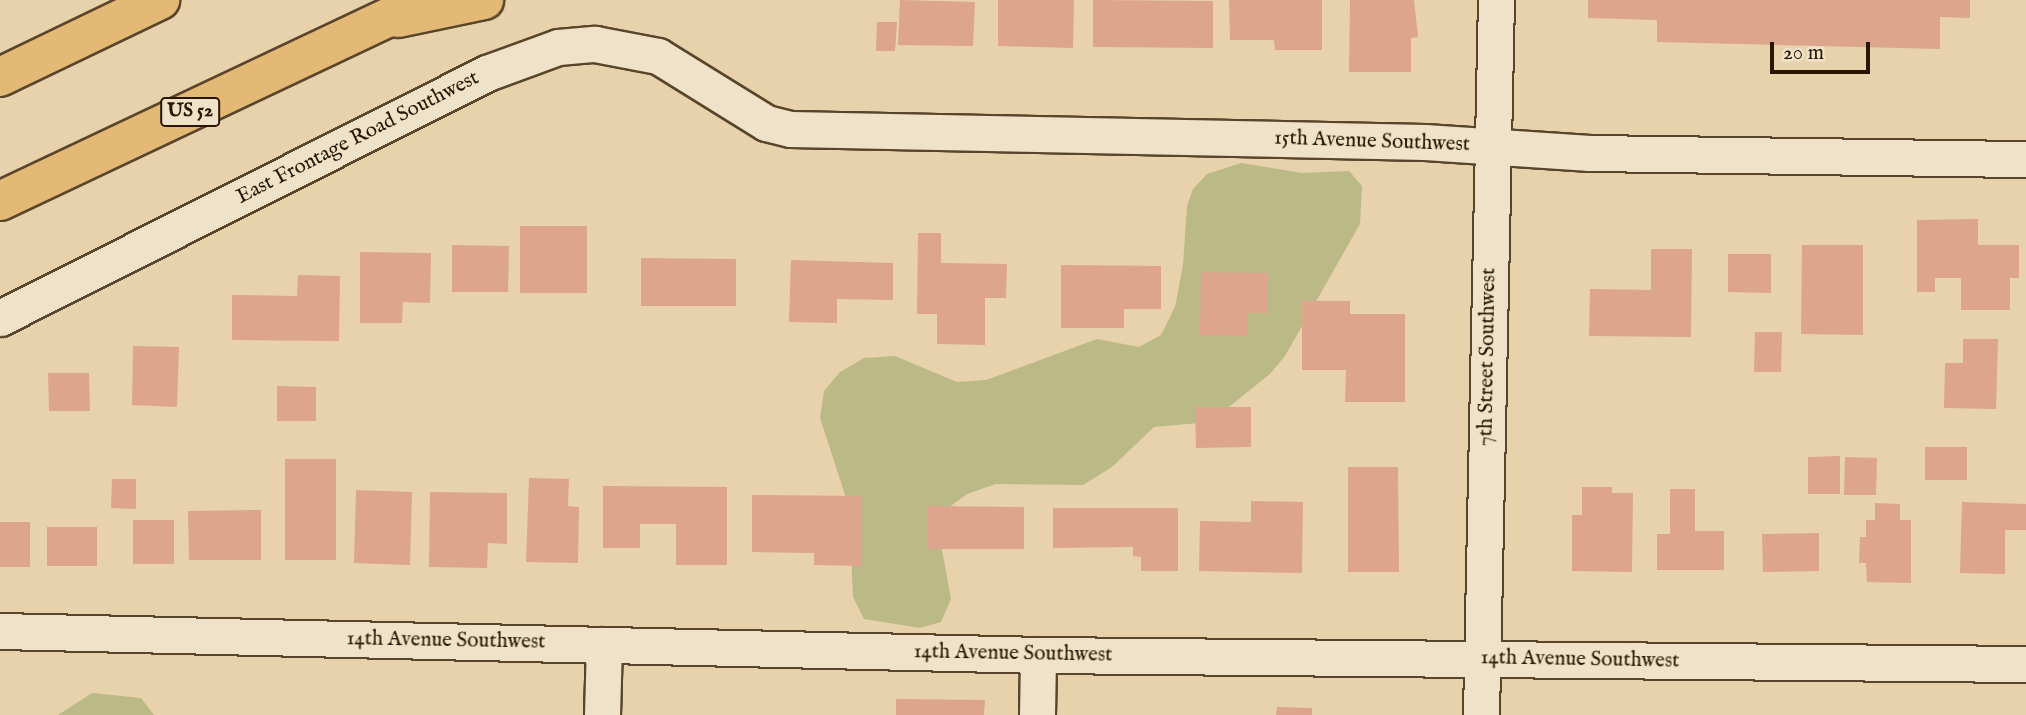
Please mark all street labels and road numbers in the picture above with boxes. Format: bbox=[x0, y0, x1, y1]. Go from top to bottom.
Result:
street label: East Frontage Road Southwest bbox=[233, 66, 483, 210]
road number: US 52 bbox=[158, 96, 222, 128]
street label: 15th Avenue Southwest bbox=[1274, 126, 1470, 158]
street label: 7th Street Southwest bbox=[1474, 268, 1502, 446]
street label: 14th Avenue Southwest bbox=[346, 627, 546, 655]
street label: 14th Avenue Southwest bbox=[913, 640, 1113, 668]
street label: 14th Avenue Southwest bbox=[1480, 646, 1680, 674]

